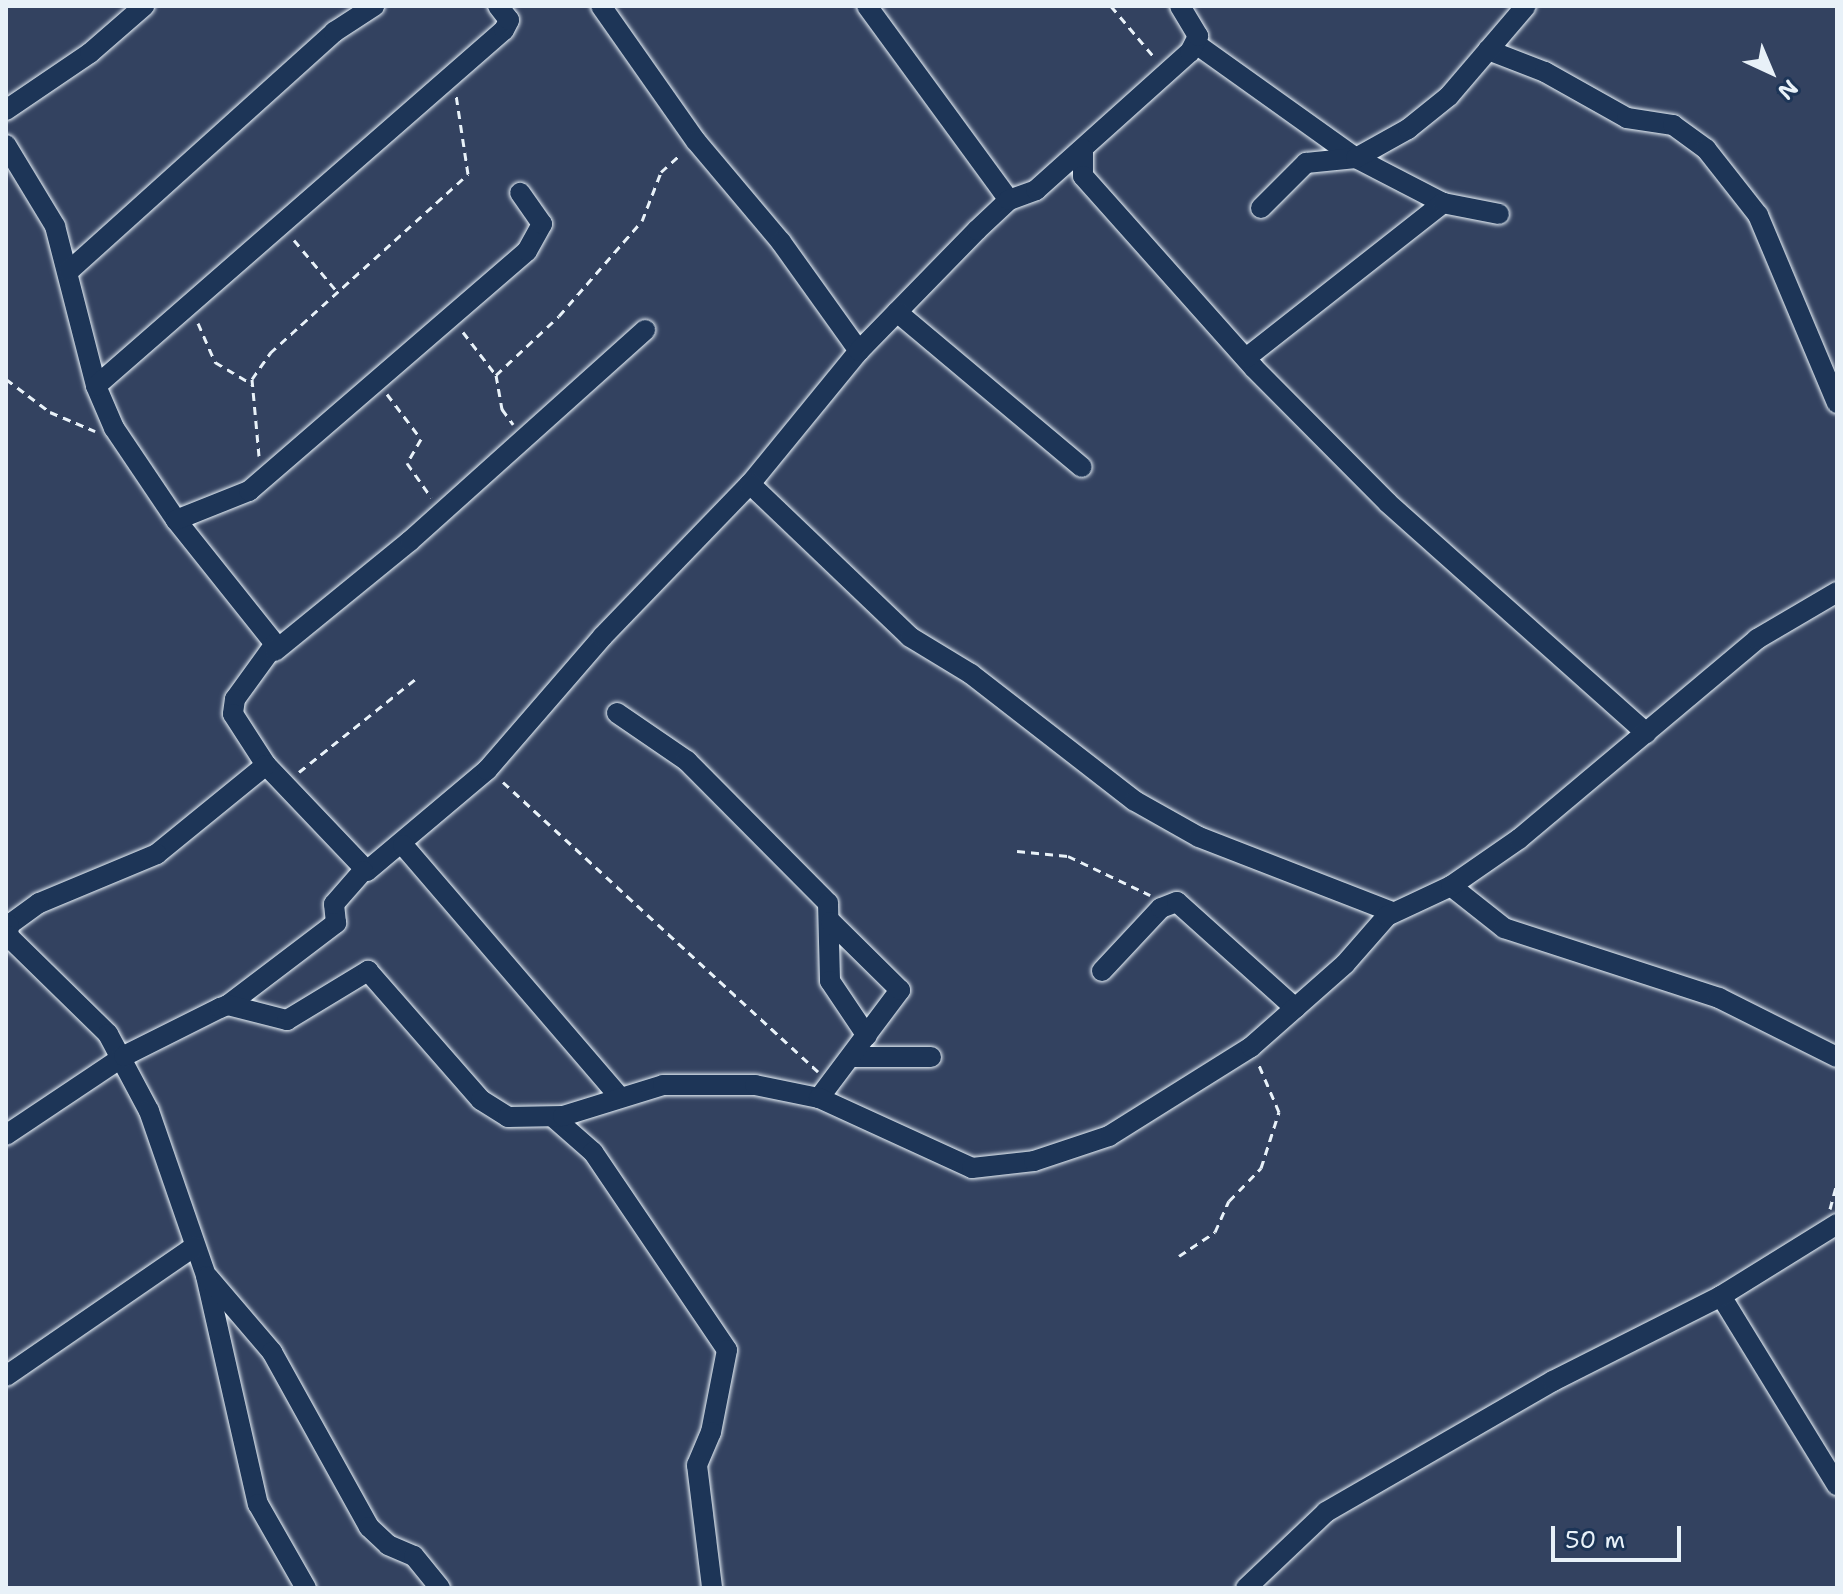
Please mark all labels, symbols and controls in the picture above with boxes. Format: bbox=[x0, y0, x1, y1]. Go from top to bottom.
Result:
north arrow bbox=[1731, 32, 1811, 112]
text: N bbox=[1772, 73, 1804, 106]
scale bar bbox=[1555, 1510, 1685, 1560]
text: 50 m bbox=[1565, 1524, 1625, 1556]

